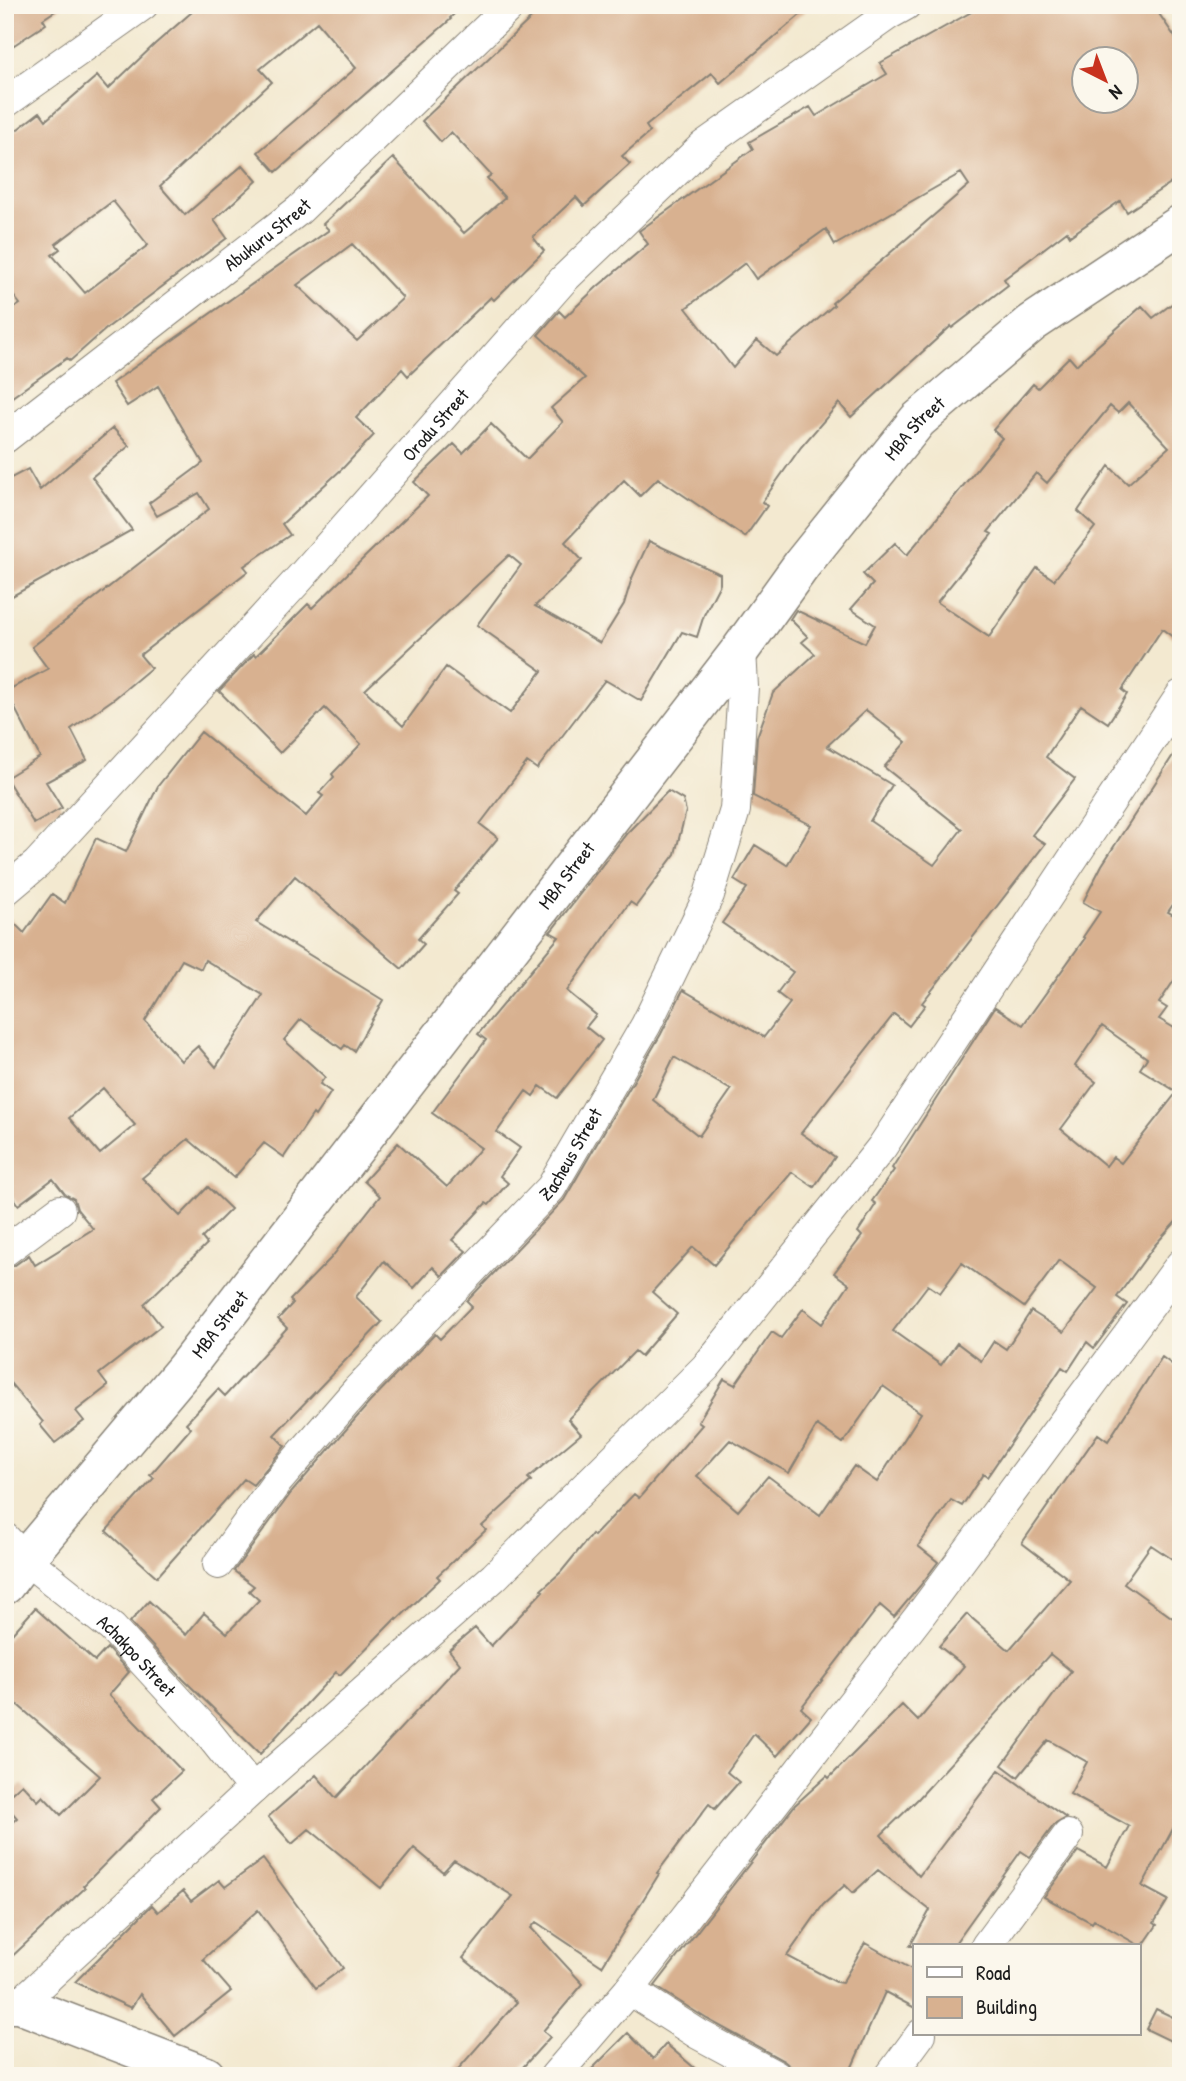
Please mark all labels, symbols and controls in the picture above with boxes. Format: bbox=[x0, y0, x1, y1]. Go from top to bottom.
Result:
north arrow bbox=[1070, 46, 1140, 116]
text: N bbox=[1104, 80, 1129, 106]
street label: Abukuru Street bbox=[218, 192, 317, 277]
street label: Orodu Street bbox=[396, 382, 475, 467]
street label: MBA Street bbox=[878, 390, 950, 465]
street label: MBA Street bbox=[532, 836, 601, 914]
street label: Zacheus Street bbox=[533, 1103, 608, 1206]
street label: MBA Street bbox=[185, 1284, 254, 1363]
street label: Achakpo Street bbox=[92, 1608, 182, 1703]
legend bbox=[913, 1944, 1140, 2036]
text: Road bbox=[976, 1958, 1010, 1987]
text: Building bbox=[976, 1992, 1037, 2021]

